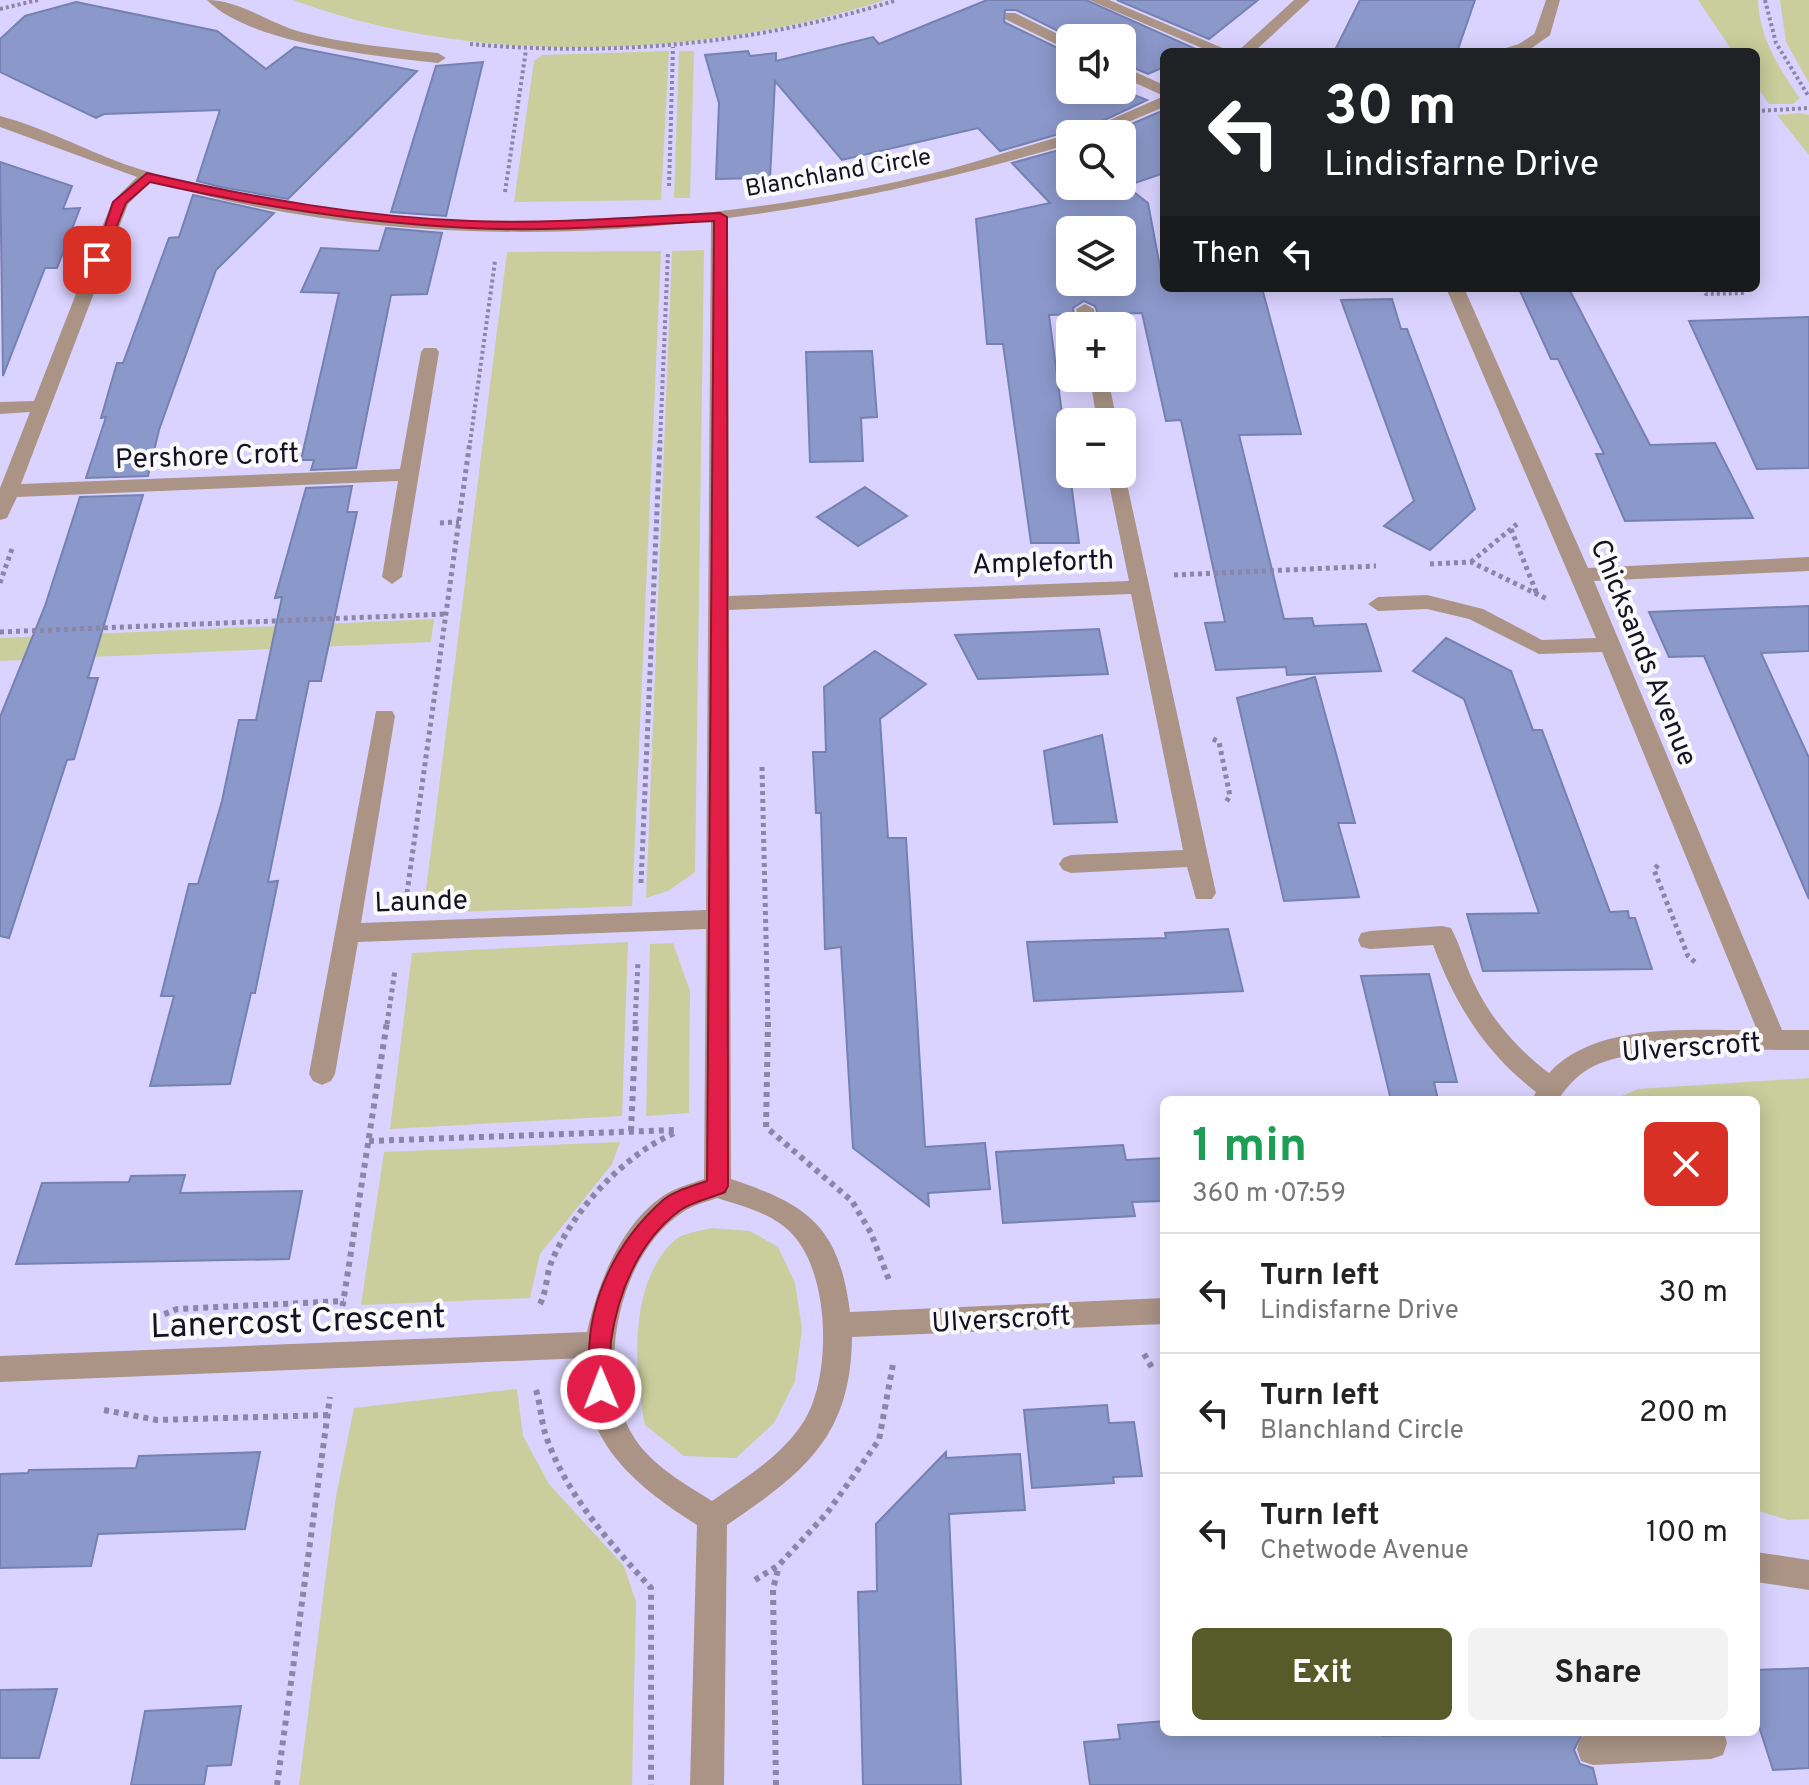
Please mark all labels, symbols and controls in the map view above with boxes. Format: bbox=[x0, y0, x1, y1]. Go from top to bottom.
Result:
map controls bbox=[1056, 24, 1136, 488]
button: sound bbox=[1056, 24, 1136, 104]
text: 30 m bbox=[1324, 74, 1457, 144]
icon: left bbox=[1192, 80, 1296, 184]
button: search bbox=[1056, 120, 1136, 200]
street label: Blanchland Circle bbox=[743, 143, 934, 205]
text: Lindisfarne Drive bbox=[1324, 143, 1599, 189]
button: layers bbox=[1056, 216, 1136, 296]
pin bbox=[63, 226, 131, 294]
icon: left bbox=[1276, 232, 1320, 276]
text: Then bbox=[1192, 236, 1260, 273]
icon: arrive bbox=[75, 238, 119, 282]
button: + bbox=[1056, 312, 1136, 392]
button: − bbox=[1056, 408, 1136, 488]
street label: Pershore Croft bbox=[114, 437, 300, 479]
street label: Chicksands Avenue bbox=[1580, 534, 1704, 772]
street label: Ampleforth bbox=[972, 544, 1115, 584]
street label: Launde bbox=[374, 883, 468, 923]
street label: Ulverscroft bbox=[1620, 1026, 1762, 1072]
text: 1 min bbox=[1192, 1118, 1307, 1178]
button: close bbox=[1644, 1122, 1728, 1206]
text: 360 m · 07:59 bbox=[1192, 1178, 1346, 1211]
text: Turn left bbox=[1260, 1258, 1380, 1295]
icon: left bbox=[1192, 1271, 1236, 1315]
text: 30 m bbox=[1659, 1275, 1728, 1312]
text: Lindisfarne Drive bbox=[1260, 1295, 1459, 1328]
street label: Lanercost Crescent bbox=[150, 1297, 447, 1350]
street label: Ulverscroft bbox=[931, 1299, 1072, 1343]
position arrow bbox=[559, 1347, 643, 1431]
text: Turn left bbox=[1260, 1378, 1380, 1415]
icon: left bbox=[1192, 1391, 1236, 1435]
text: 200 m bbox=[1639, 1395, 1728, 1432]
text: Blanchland Circle bbox=[1260, 1415, 1464, 1448]
text: Turn left bbox=[1260, 1498, 1380, 1535]
icon: left bbox=[1192, 1511, 1236, 1555]
text: 100 m bbox=[1646, 1515, 1728, 1552]
text: Chetwode Avenue bbox=[1260, 1535, 1469, 1568]
button: Exit bbox=[1192, 1628, 1452, 1720]
button: Share bbox=[1468, 1628, 1728, 1720]

